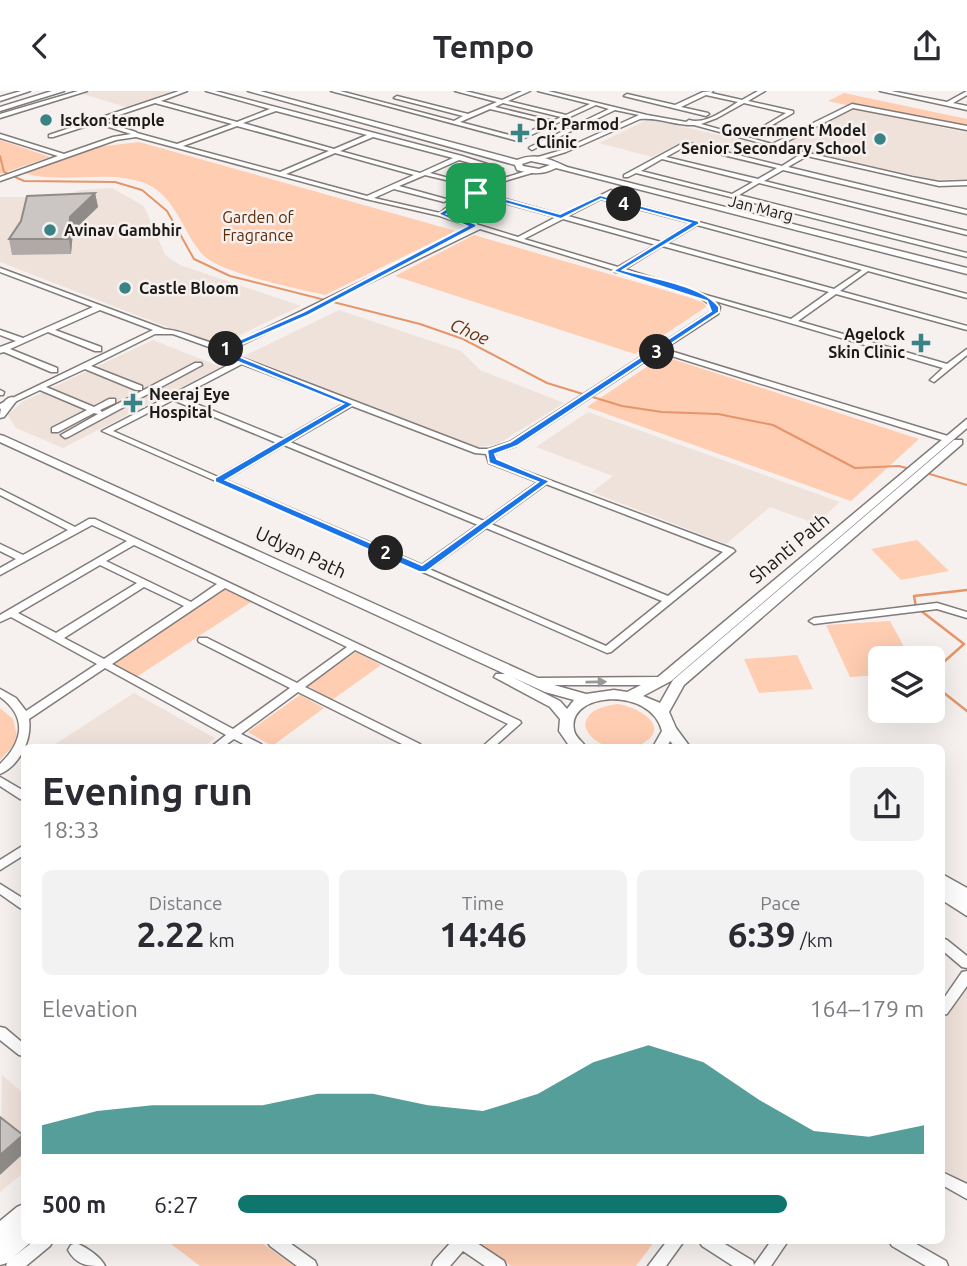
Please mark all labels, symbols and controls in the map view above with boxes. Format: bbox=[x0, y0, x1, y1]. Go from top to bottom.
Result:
icon: back bbox=[21, 27, 59, 65]
icon: share bbox=[908, 27, 946, 65]
text: Tempo bbox=[433, 28, 534, 64]
place label: Isckon temple bbox=[60, 111, 165, 129]
marker: Isckon temple bbox=[38, 112, 54, 128]
place label: Dr. Parmod Clinic bbox=[536, 115, 619, 151]
place label: Government Model Senior Secondary School bbox=[681, 121, 866, 157]
marker: Dr. Parmod Clinic bbox=[510, 123, 530, 143]
marker: Government Model Senior Secondary School bbox=[872, 131, 888, 147]
pin bbox=[446, 163, 506, 223]
icon: arrive bbox=[457, 174, 495, 212]
pin: 4 bbox=[606, 187, 642, 221]
street label: Jan Marg bbox=[727, 191, 795, 225]
text: 4 bbox=[618, 192, 629, 214]
park label: Garden of Fragrance bbox=[222, 208, 295, 244]
place label: Avinav Gambhir bbox=[64, 221, 182, 239]
marker: Avinav Gambhir bbox=[42, 222, 58, 238]
place label: Castle Bloom bbox=[139, 279, 239, 297]
marker: Castle Bloom bbox=[117, 280, 133, 296]
water label: Choe bbox=[448, 314, 492, 348]
place label: Agelock Skin Clinic bbox=[828, 325, 905, 361]
pin: 1 bbox=[208, 331, 244, 367]
marker: Agelock Skin Clinic bbox=[911, 333, 931, 353]
pin: 3 bbox=[640, 335, 674, 369]
text: 1 bbox=[220, 337, 231, 359]
text: 3 bbox=[651, 340, 662, 362]
place label: Neeraj Eye Hospital bbox=[149, 385, 230, 421]
marker: Neeraj Eye Hospital bbox=[123, 393, 143, 413]
street label: Shanti Path bbox=[745, 508, 833, 588]
street label: Udyan Path bbox=[252, 521, 350, 583]
pin: 2 bbox=[368, 535, 404, 571]
text: 2 bbox=[380, 541, 391, 563]
map controls bbox=[868, 646, 945, 723]
button: layers bbox=[868, 646, 945, 723]
one-way arrow bbox=[585, 676, 607, 688]
button: share bbox=[850, 767, 924, 841]
text: Evening run bbox=[42, 770, 253, 812]
text: 18:33 bbox=[42, 817, 100, 842]
text: Distance bbox=[149, 892, 222, 914]
text: Time bbox=[462, 892, 504, 914]
text: Pace bbox=[760, 892, 800, 914]
text: 2.22 bbox=[137, 914, 204, 954]
text: 14:46 bbox=[439, 914, 527, 954]
text: 6:39 bbox=[728, 914, 796, 954]
text: km bbox=[204, 929, 235, 951]
text: /km bbox=[796, 929, 833, 951]
text: Elevation bbox=[42, 996, 138, 1021]
text: 164–179 m bbox=[810, 996, 924, 1021]
text: 500 m bbox=[42, 1192, 106, 1217]
text: 6:27 bbox=[154, 1192, 199, 1217]

